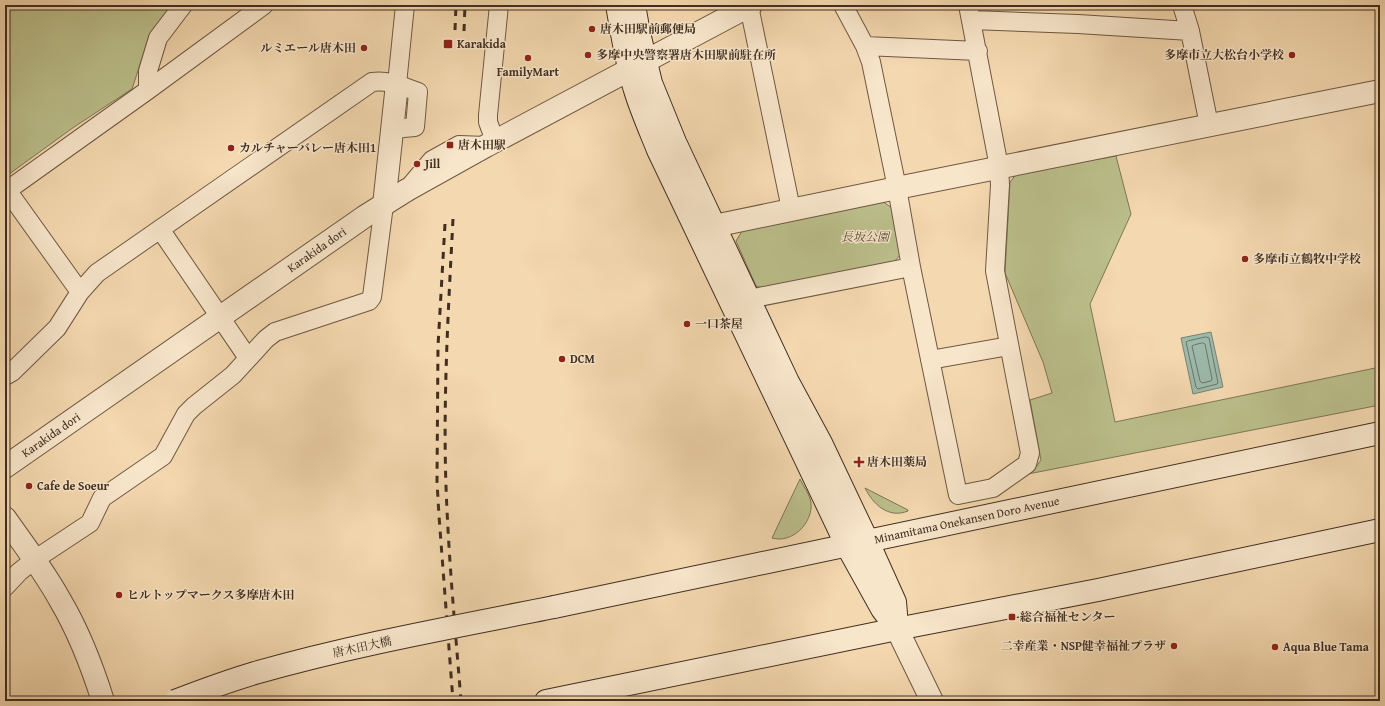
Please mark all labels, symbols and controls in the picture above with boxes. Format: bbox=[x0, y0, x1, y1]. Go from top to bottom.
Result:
place label: 唐木田駅前郵便局 bbox=[600, 20, 696, 37]
marker: 唐木田駅前郵便局 bbox=[587, 24, 597, 34]
place label: Karakida bbox=[457, 35, 507, 52]
marker: Karakida bbox=[442, 38, 454, 50]
place label: ルミエール唐木田 bbox=[260, 39, 356, 56]
marker: ルミエール唐木田 bbox=[359, 43, 369, 53]
place label: 多摩中央警察署唐木田駅前駐在所 bbox=[596, 46, 776, 63]
place label: 多摩市立大松台小学校 bbox=[1164, 46, 1284, 63]
marker: 多摩中央警察署唐木田駅前駐在所 bbox=[583, 50, 593, 60]
marker: 多摩市立大松台小学校 bbox=[1287, 50, 1297, 60]
marker: FamilyMart bbox=[523, 53, 533, 63]
place label: FamilyMart bbox=[497, 63, 560, 80]
place label: 唐木田駅 bbox=[458, 136, 506, 153]
place label: カルチャーバレー唐木田1 bbox=[239, 139, 376, 156]
marker: 唐木田駅 bbox=[445, 140, 455, 150]
marker: カルチャーバレー唐木田1 bbox=[226, 143, 236, 153]
place label: Jill bbox=[423, 155, 441, 172]
marker: Jill bbox=[412, 159, 422, 169]
street label: Karakida dori bbox=[284, 223, 350, 276]
park label: 長坂公園 bbox=[841, 228, 891, 245]
place label: 多摩市立鶴牧中学校 bbox=[1253, 250, 1361, 267]
marker: 多摩市立鶴牧中学校 bbox=[1240, 254, 1250, 264]
place label: 一口茶屋 bbox=[695, 315, 743, 332]
marker: 一口茶屋 bbox=[682, 319, 692, 329]
place label: DCM bbox=[570, 350, 595, 367]
marker: DCM bbox=[557, 354, 567, 364]
street label: Karakida dori bbox=[18, 408, 84, 461]
place label: 唐木田薬局 bbox=[867, 453, 927, 470]
marker: 唐木田薬局 bbox=[854, 457, 864, 467]
place label: Cafe de Soeur bbox=[37, 477, 110, 494]
marker: Cafe de Soeur bbox=[24, 481, 34, 491]
street label: Minamitama Onekansen Doro Avenue bbox=[873, 492, 1061, 547]
place label: ヒルトップマークス多摩唐木田 bbox=[127, 586, 295, 603]
marker: ヒルトップマークス多摩唐木田 bbox=[114, 590, 124, 600]
place label: 総合福祉センター bbox=[1020, 608, 1116, 625]
marker: 総合福祉センター bbox=[1007, 612, 1017, 622]
street label: 唐木田大橋 bbox=[331, 632, 393, 661]
place label: 二幸産業・NSP健幸福祉プラザ bbox=[1001, 637, 1166, 654]
place label: Aqua Blue Tama bbox=[1283, 638, 1370, 655]
marker: 二幸産業・NSP健幸福祉プラザ bbox=[1169, 641, 1179, 651]
marker: Aqua Blue Tama bbox=[1270, 642, 1280, 652]

